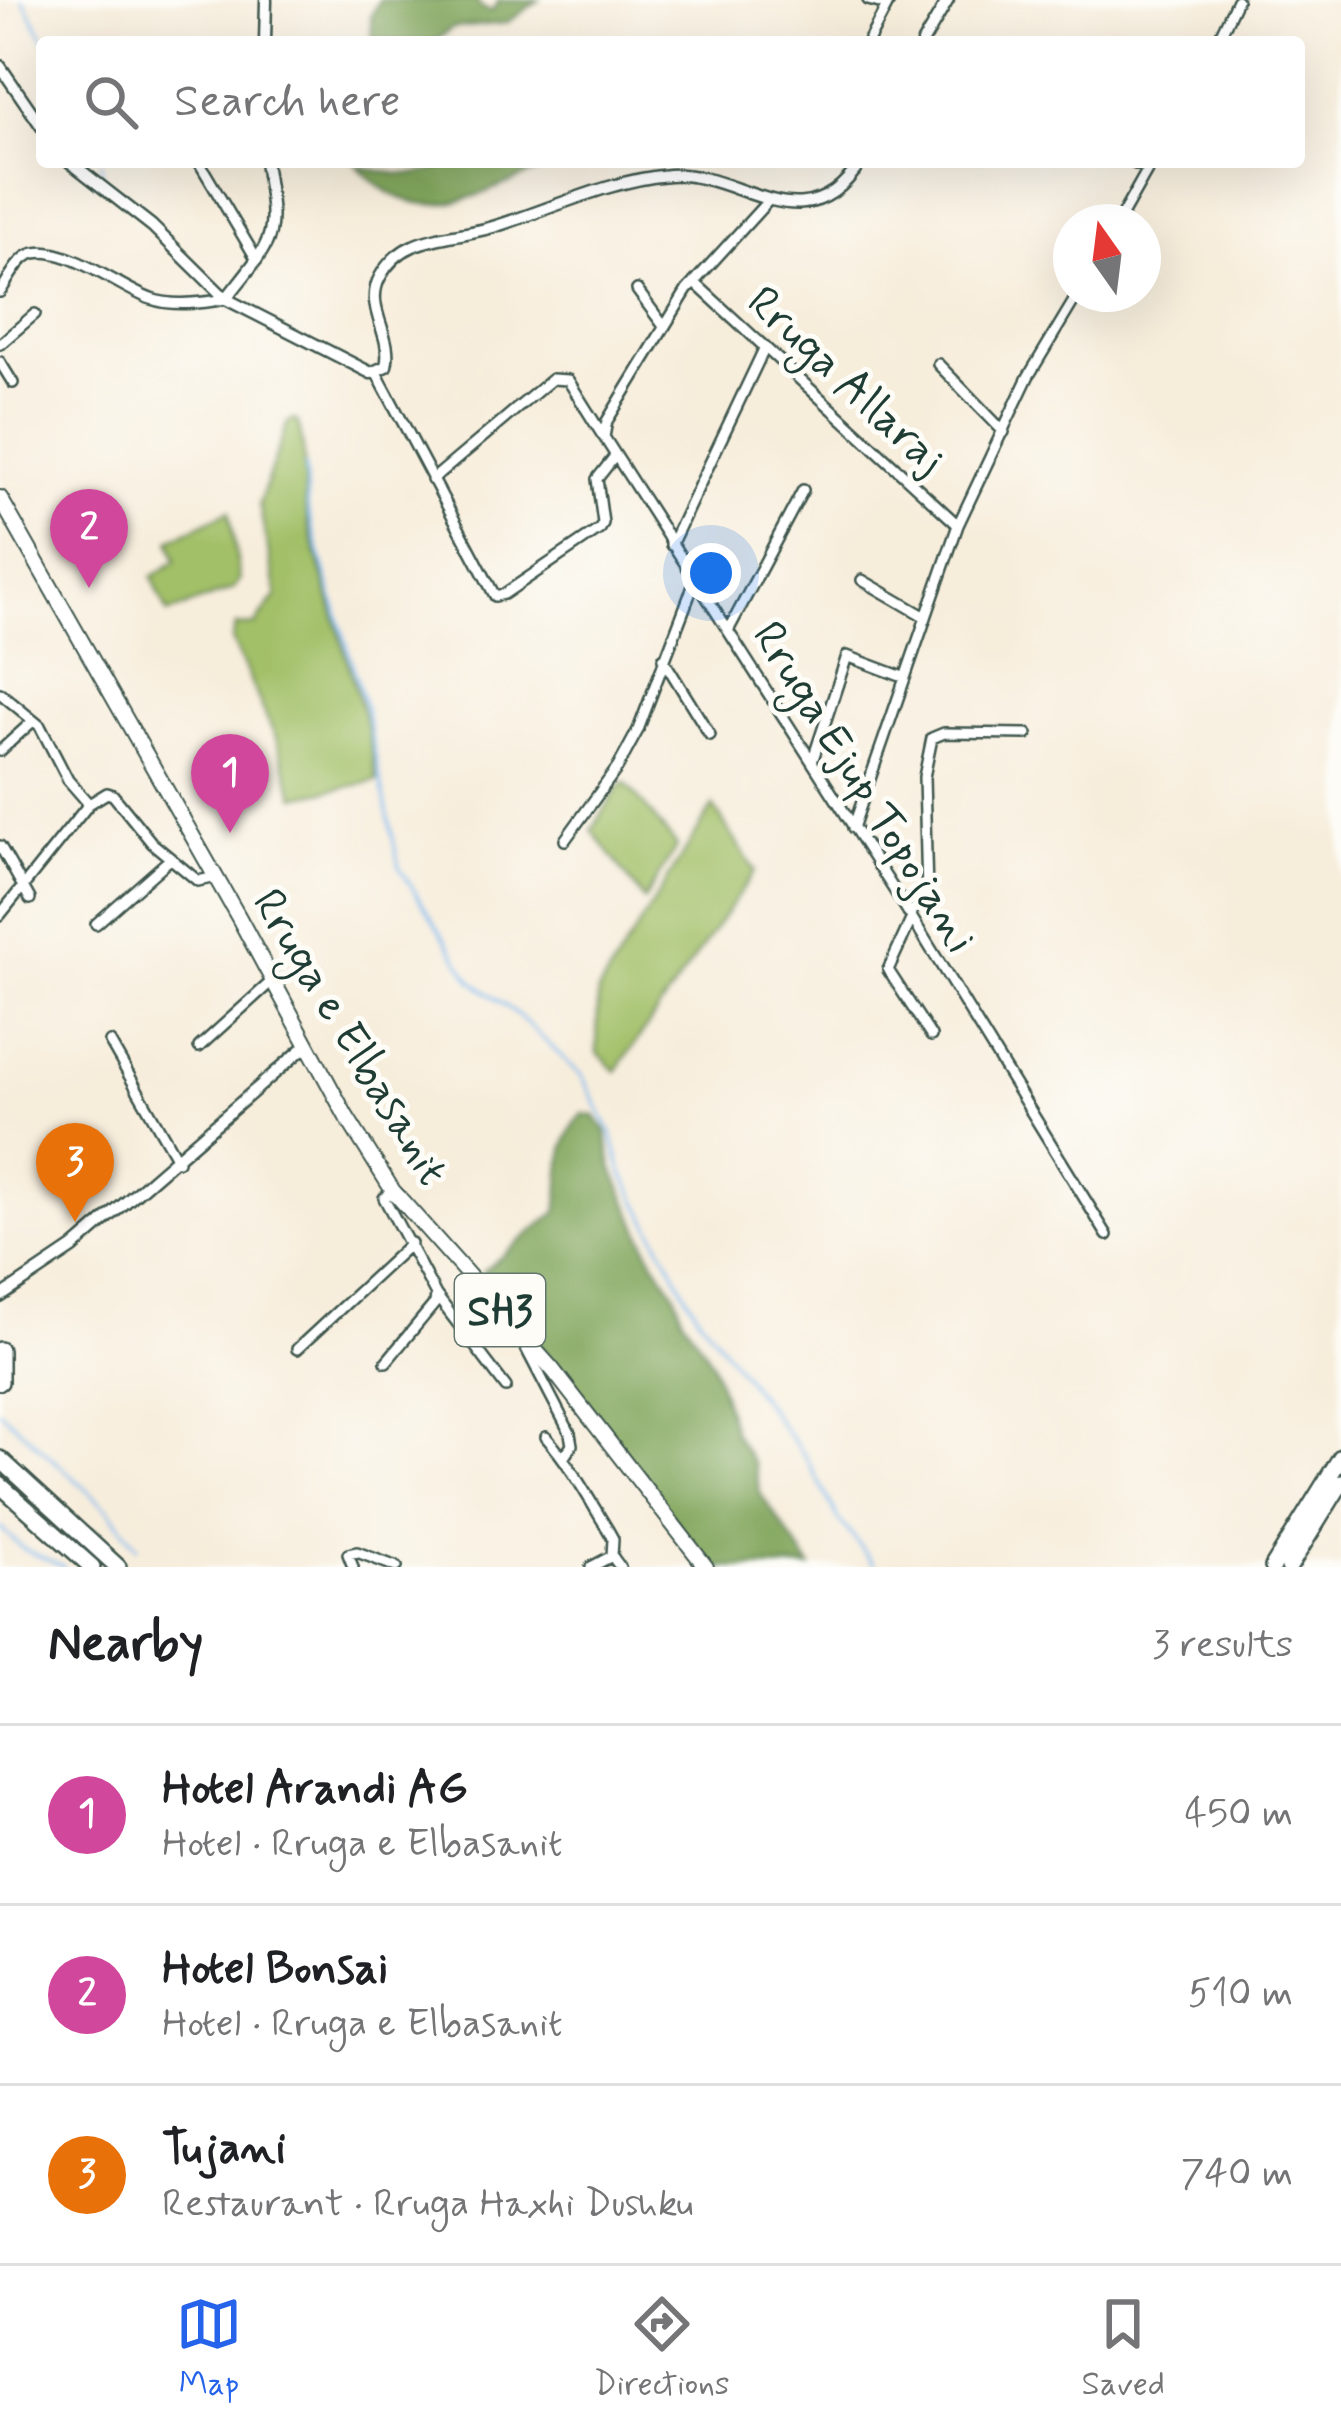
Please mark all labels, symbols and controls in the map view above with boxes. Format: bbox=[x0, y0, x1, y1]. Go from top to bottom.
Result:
search box bbox=[36, 36, 1305, 168]
icon: search bbox=[78, 69, 144, 135]
text: Search here bbox=[174, 73, 401, 132]
north arrow bbox=[1053, 204, 1161, 312]
street label: Rruga Allaraj bbox=[731, 274, 958, 492]
pin: 2 bbox=[50, 489, 128, 588]
your location bbox=[681, 543, 741, 603]
street label: Rruga Ejup Topojani bbox=[734, 611, 989, 967]
pin: 1 bbox=[191, 734, 269, 833]
street label: Rruga e Elbasanit bbox=[234, 879, 461, 1199]
pin: 3 bbox=[36, 1123, 114, 1222]
road number: SH3 bbox=[455, 1274, 545, 1346]
text: Nearby bbox=[48, 1612, 203, 1678]
text: 3 results bbox=[1152, 1620, 1293, 1671]
text: Hotel Arandi AG bbox=[162, 1760, 467, 1819]
text: 1 bbox=[78, 1789, 96, 1840]
text: 450 m bbox=[1185, 1789, 1293, 1840]
text: Hotel · Rruga e Elbasanit bbox=[162, 1819, 563, 1870]
text: Hotel Bonsai bbox=[162, 1940, 388, 1999]
text: 2 bbox=[77, 1969, 97, 2020]
text: 510 m bbox=[1188, 1969, 1293, 2020]
text: Hotel · Rruga e Elbasanit bbox=[162, 1999, 563, 2050]
text: Tujani bbox=[162, 2120, 286, 2179]
text: 3 bbox=[78, 2149, 96, 2200]
text: 740 m bbox=[1181, 2149, 1293, 2200]
text: Restaurant · Rruga Haxhi Dushku bbox=[162, 2179, 693, 2230]
tab: Map bbox=[176, 2291, 242, 2407]
tab: Directions bbox=[594, 2291, 730, 2407]
tab: Saved bbox=[1082, 2291, 1165, 2407]

